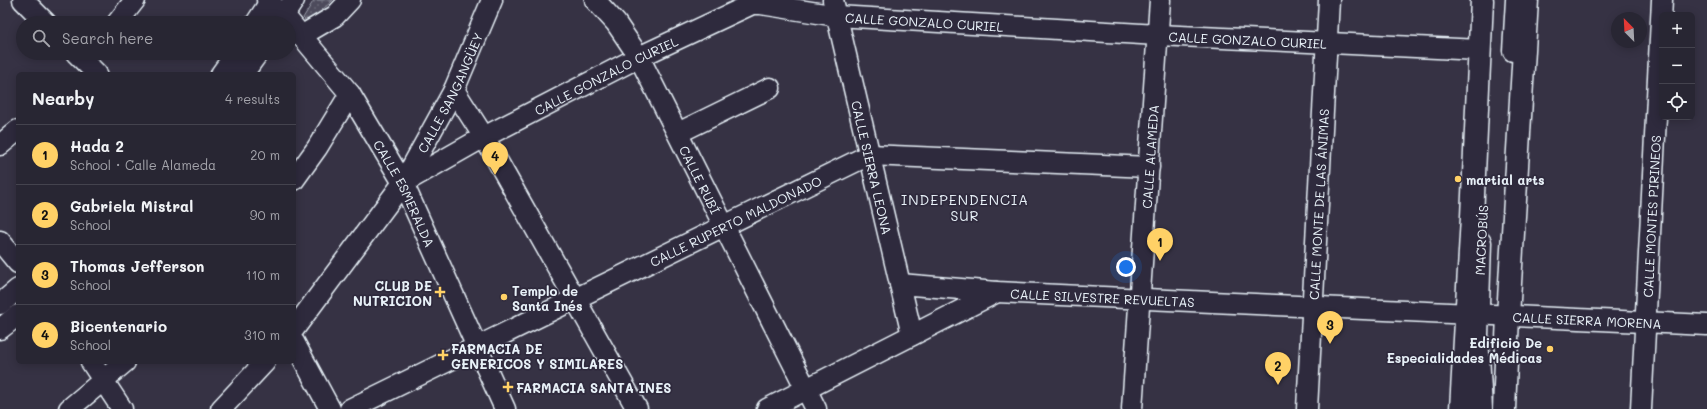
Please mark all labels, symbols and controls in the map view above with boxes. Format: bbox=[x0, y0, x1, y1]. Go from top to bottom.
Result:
street label: CALLE GONZALO CURIEL bbox=[845, 8, 1004, 34]
north arrow bbox=[1611, 12, 1647, 48]
map controls bbox=[1659, 12, 1695, 120]
button: + bbox=[1659, 12, 1695, 48]
search box bbox=[16, 16, 296, 60]
icon: search bbox=[30, 27, 52, 49]
street label: CALLE GONZALO CURIEL bbox=[1168, 27, 1328, 51]
text: Search here bbox=[62, 28, 153, 48]
street label: CALLE SANGANGÜEY bbox=[413, 30, 486, 156]
street label: CALLE GONZALO CURIEL bbox=[531, 32, 680, 118]
button: − bbox=[1659, 48, 1695, 84]
button: locate bbox=[1659, 84, 1695, 120]
text: Nearby bbox=[32, 87, 94, 109]
text: 4 results bbox=[225, 90, 280, 107]
street label: CALLE SIERRA LEONA bbox=[848, 99, 896, 236]
street label: CALLE ALAMEDA bbox=[1137, 104, 1161, 209]
street label: CALLE MONTE DE LAS ÁNIMAS bbox=[1304, 108, 1332, 300]
street label: CALLE MONTES PIRINEOS bbox=[1638, 135, 1664, 298]
text: Hada 2 bbox=[70, 136, 124, 156]
street label: CALLE ESMERALDA bbox=[370, 136, 439, 249]
pin: 4 bbox=[482, 142, 508, 175]
street label: CALLE RUBÍ bbox=[676, 142, 725, 217]
text: 1 bbox=[42, 146, 48, 163]
text: 20 m bbox=[250, 146, 280, 163]
text: School · Calle Alameda bbox=[70, 156, 216, 173]
street label: CALLE RUPERTO MALDONADO bbox=[647, 171, 824, 270]
place label: martial arts bbox=[1466, 171, 1545, 188]
marker: martial arts bbox=[1453, 174, 1463, 184]
district label: INDEPENDENCIA SUR bbox=[901, 190, 1029, 225]
text: Gabriela Mistral bbox=[70, 196, 193, 216]
street label: MACROBÚS bbox=[1471, 204, 1491, 276]
text: 2 bbox=[41, 206, 49, 223]
text: 90 m bbox=[250, 206, 280, 223]
text: School bbox=[70, 216, 111, 233]
pin: 1 bbox=[1147, 228, 1173, 261]
text: Thomas Jefferson bbox=[70, 256, 204, 276]
your location bbox=[1116, 257, 1136, 277]
text: 3 bbox=[41, 266, 49, 283]
text: 110 m bbox=[246, 266, 280, 283]
text: School bbox=[70, 276, 111, 293]
place label: CLUB DE NUTRICION bbox=[353, 277, 432, 309]
place label: Templo de Santa Inés bbox=[512, 282, 583, 314]
street label: CALLE SILVESTRE REVUELTAS bbox=[1010, 284, 1195, 310]
marker: CLUB DE NUTRICION bbox=[435, 287, 445, 297]
marker: Templo de Santa Inés bbox=[499, 292, 509, 302]
street label: CALLE SIERRA MORENA bbox=[1512, 307, 1662, 331]
pin: 3 bbox=[1317, 311, 1343, 344]
text: Bicentenario bbox=[70, 316, 167, 336]
text: 4 bbox=[41, 326, 49, 343]
text: 310 m bbox=[244, 326, 280, 343]
place label: Edificio De Especialidades Médicas bbox=[1387, 334, 1542, 366]
text: School bbox=[70, 336, 111, 353]
place label: FARMACIA DE GENERICOS Y SIMILARES bbox=[451, 340, 623, 372]
marker: Edificio De Especialidades Médicas bbox=[1545, 344, 1555, 354]
marker: FARMACIA DE GENERICOS Y SIMILARES bbox=[438, 350, 448, 360]
pin: 2 bbox=[1265, 352, 1291, 385]
place label: FARMACIA SANTA INES bbox=[516, 379, 671, 396]
marker: FARMACIA SANTA INES bbox=[503, 382, 513, 392]

